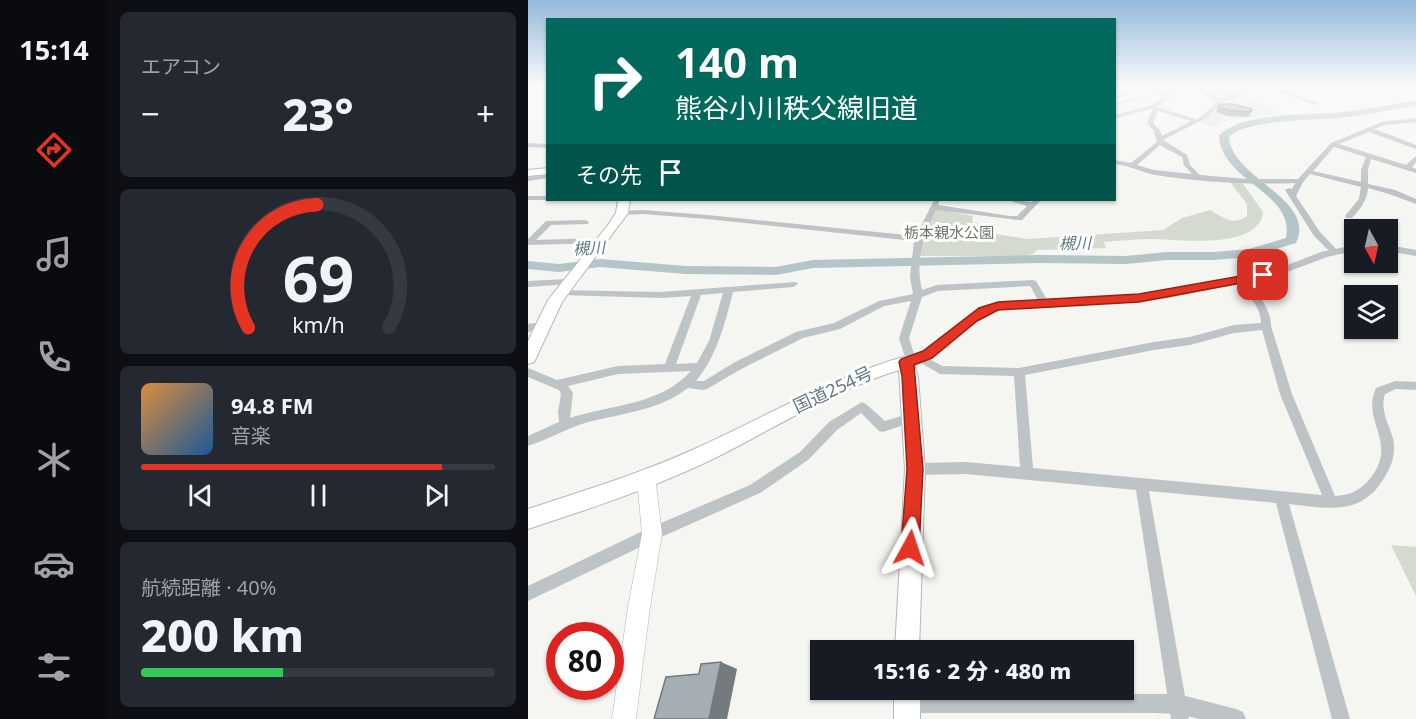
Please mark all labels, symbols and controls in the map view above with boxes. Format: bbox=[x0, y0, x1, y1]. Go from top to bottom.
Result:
text: 15:14 bbox=[19, 31, 89, 68]
text: 140 m bbox=[675, 33, 799, 90]
icon: right bbox=[576, 42, 654, 120]
text: エアコン bbox=[141, 53, 221, 80]
text: 23° bbox=[282, 83, 354, 144]
text: 熊谷小川秩父線旧道 bbox=[675, 89, 918, 126]
text: − bbox=[141, 91, 160, 136]
text: + bbox=[476, 91, 495, 136]
icon: directions bbox=[33, 129, 75, 171]
icon: arrive bbox=[654, 156, 687, 189]
text: その先 bbox=[576, 159, 642, 189]
north arrow bbox=[1344, 219, 1398, 273]
map controls bbox=[1344, 219, 1398, 339]
park label: 栃本親水公園 bbox=[904, 222, 994, 242]
water label: 槻川 bbox=[1059, 232, 1093, 254]
icon: music bbox=[33, 233, 75, 275]
text: 69 bbox=[282, 235, 354, 320]
water label: 槻川 bbox=[572, 236, 608, 260]
pin bbox=[1237, 249, 1288, 300]
icon: arrive bbox=[1246, 258, 1279, 291]
button: layers bbox=[1344, 285, 1398, 339]
text: km/h bbox=[292, 311, 344, 340]
icon: phone bbox=[33, 336, 75, 378]
street label: 国道254号 bbox=[789, 360, 876, 418]
text: 94.8 FM bbox=[231, 390, 313, 420]
text: 音楽 bbox=[231, 422, 271, 449]
icon: climate bbox=[33, 439, 75, 481]
icon: previous bbox=[184, 479, 217, 512]
icon: pause bbox=[302, 479, 335, 512]
icon: next bbox=[420, 479, 453, 512]
position arrow bbox=[878, 516, 942, 580]
icon: car bbox=[33, 543, 75, 585]
text: 航続距離 · 40% bbox=[141, 574, 276, 601]
text: 200 km bbox=[141, 604, 304, 665]
speed limit sign: 80 bbox=[546, 622, 624, 700]
icon: filters bbox=[33, 646, 75, 688]
text: 15:16 · 2 分 · 480 m bbox=[873, 655, 1071, 685]

